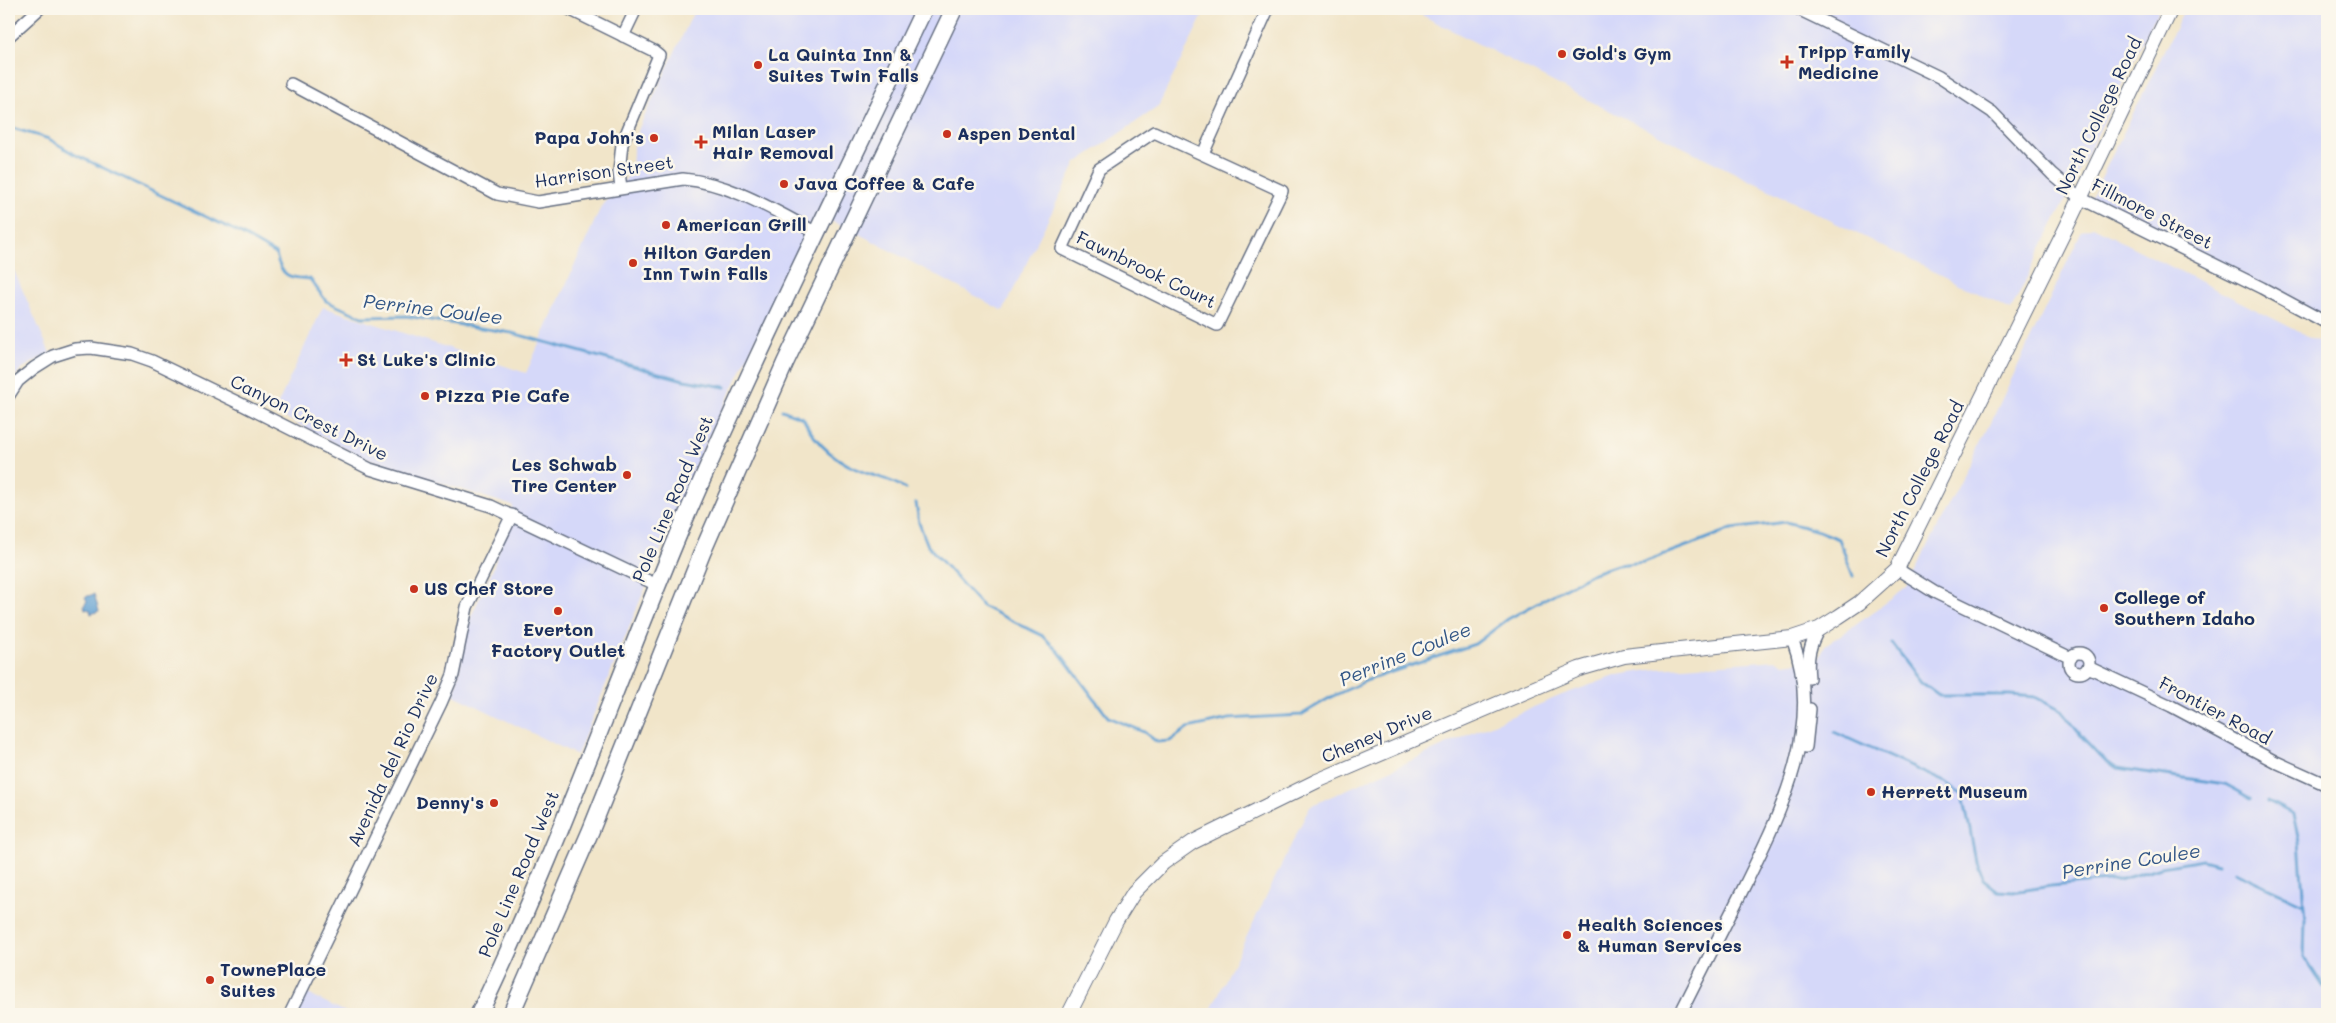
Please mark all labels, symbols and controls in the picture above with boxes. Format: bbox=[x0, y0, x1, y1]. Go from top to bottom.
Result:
street label: North College Road bbox=[2049, 33, 2147, 198]
place label: Tripp Family Medicine bbox=[1798, 39, 1911, 84]
place label: Gold's Gym bbox=[1572, 41, 1671, 65]
place label: La Quinta Inn & Suites Twin Falls bbox=[768, 42, 919, 87]
marker: Gold's Gym bbox=[1556, 48, 1568, 60]
marker: Tripp Family Medicine bbox=[1780, 55, 1794, 69]
marker: La Quinta Inn & Suites Twin Falls bbox=[752, 59, 764, 71]
place label: Milan Laser Hair Removal bbox=[712, 119, 834, 164]
place label: Aspen Dental bbox=[957, 121, 1075, 145]
place label: Papa John's bbox=[534, 125, 644, 149]
marker: Aspen Dental bbox=[941, 128, 953, 140]
marker: Papa John's bbox=[648, 132, 660, 144]
marker: Milan Laser Hair Removal bbox=[694, 135, 708, 149]
street label: Harrison Street bbox=[533, 149, 675, 193]
place label: Java Coffee & Cafe bbox=[794, 171, 975, 195]
street label: Fillmore Street bbox=[2088, 172, 2217, 254]
marker: Java Coffee & Cafe bbox=[778, 178, 790, 190]
place label: American Grill bbox=[676, 212, 807, 236]
marker: American Grill bbox=[660, 219, 672, 231]
street label: Fawnbrook Court bbox=[1073, 225, 1220, 313]
place label: Hilton Garden Inn Twin Falls bbox=[643, 240, 771, 285]
marker: Hilton Garden Inn Twin Falls bbox=[627, 257, 639, 269]
water label: Perrine Coulee bbox=[362, 288, 504, 329]
place label: St Luke's Clinic bbox=[357, 347, 496, 371]
marker: St Luke's Clinic bbox=[339, 353, 353, 367]
street label: Canyon Crest Drive bbox=[226, 368, 392, 466]
place label: Pizza Pie Cafe bbox=[435, 383, 570, 407]
marker: Pizza Pie Cafe bbox=[419, 390, 431, 402]
street label: North College Road bbox=[1869, 396, 1969, 561]
street label: Pole Line Road West bbox=[626, 411, 718, 586]
place label: Les Schwab Tire Center bbox=[511, 452, 617, 497]
marker: Les Schwab Tire Center bbox=[621, 469, 633, 481]
place label: US Chef Store bbox=[424, 576, 554, 600]
marker: US Chef Store bbox=[408, 583, 420, 595]
place label: College of Southern Idaho bbox=[2114, 585, 2255, 630]
marker: College of Southern Idaho bbox=[2098, 602, 2110, 614]
marker: Everton Factory Outlet bbox=[552, 605, 564, 617]
water label: Perrine Coulee bbox=[1335, 616, 1474, 691]
place label: Everton Factory Outlet bbox=[491, 617, 625, 662]
street label: Avenida del Rio Drive bbox=[341, 669, 443, 850]
street label: Frontier Road bbox=[2155, 670, 2276, 750]
street label: Cheney Drive bbox=[1318, 700, 1436, 768]
place label: Herrett Museum bbox=[1881, 779, 2027, 803]
street label: Pole Line Road West bbox=[472, 786, 564, 961]
marker: Herrett Museum bbox=[1865, 786, 1877, 798]
place label: Denny's bbox=[416, 790, 484, 814]
marker: Denny's bbox=[488, 797, 500, 809]
water label: Perrine Coulee bbox=[2060, 837, 2202, 884]
place label: Health Sciences & Human Services bbox=[1577, 912, 1742, 957]
marker: Health Sciences & Human Services bbox=[1561, 929, 1573, 941]
place label: TownePlace Suites bbox=[220, 957, 326, 1002]
marker: TownePlace Suites bbox=[204, 974, 216, 986]

